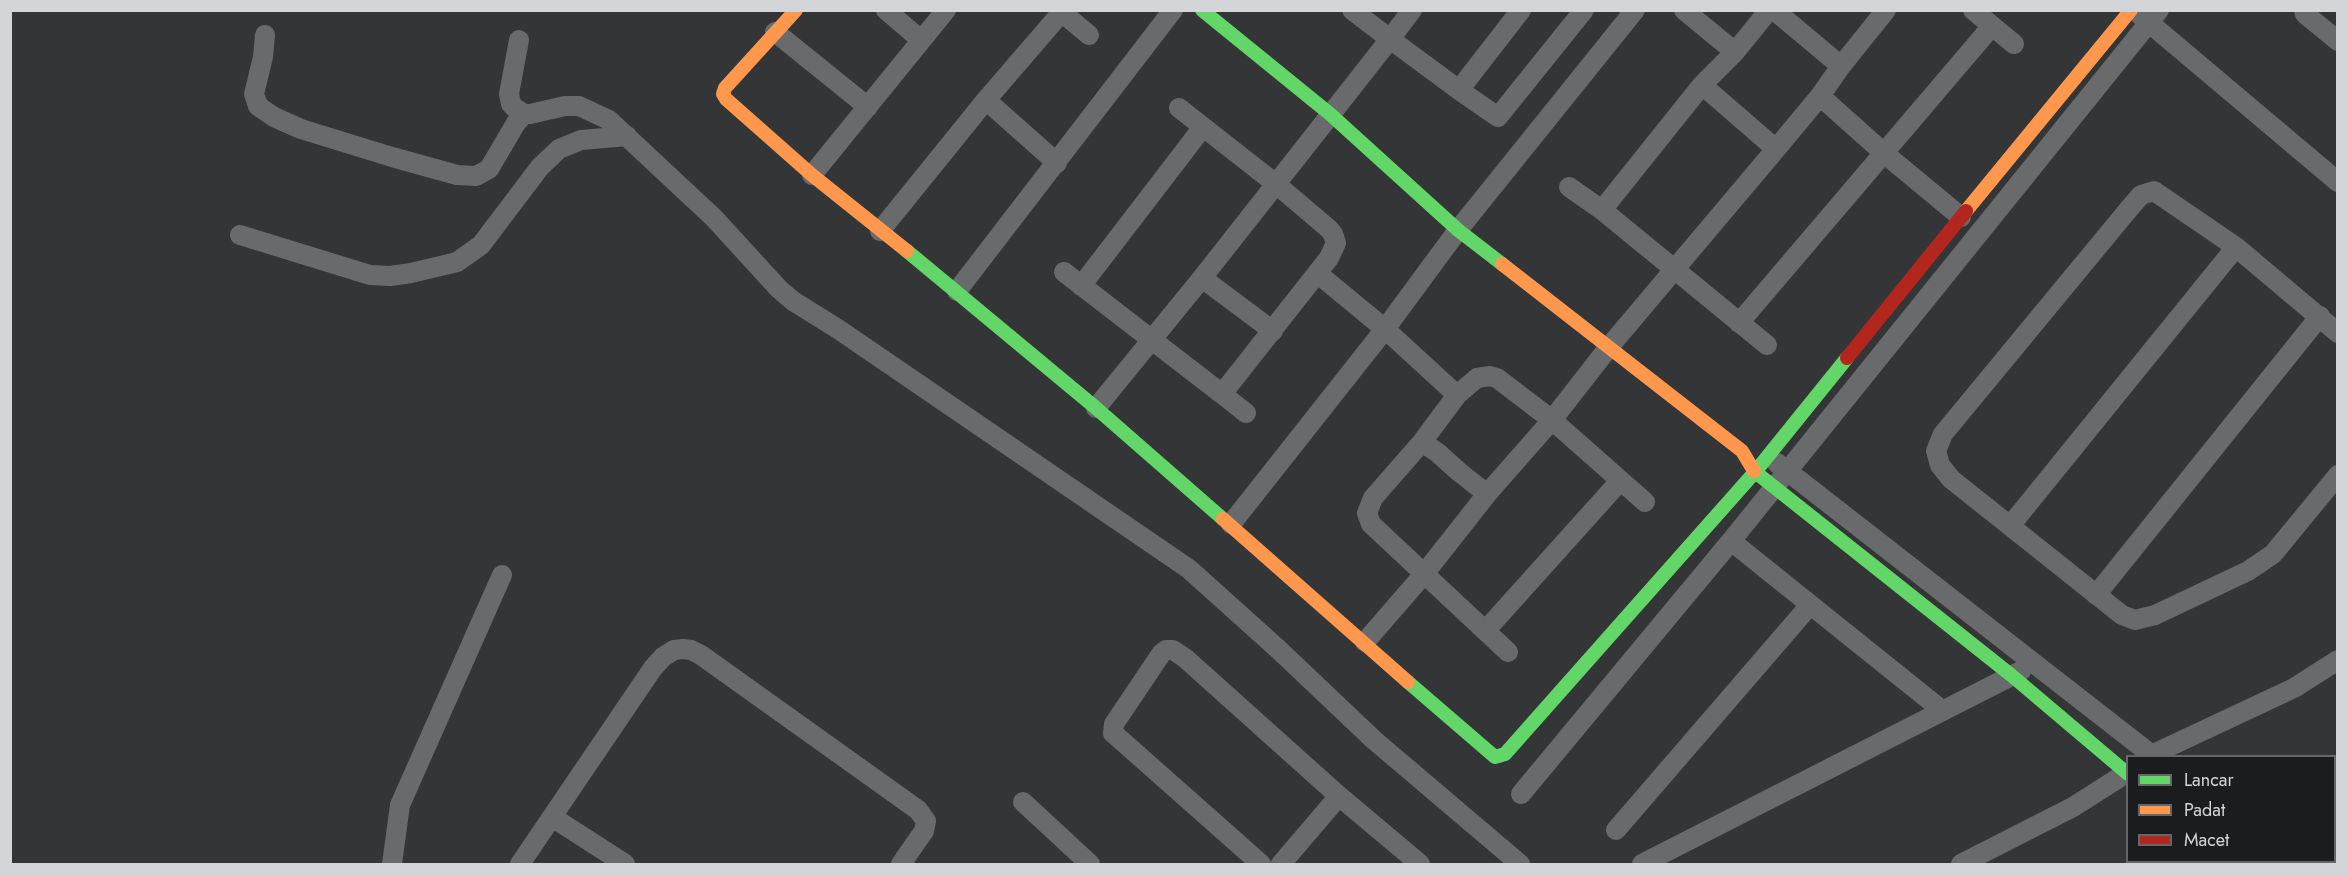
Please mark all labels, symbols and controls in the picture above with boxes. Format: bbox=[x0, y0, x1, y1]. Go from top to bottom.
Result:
legend bbox=[2126, 755, 2336, 863]
text: Lancar bbox=[2184, 767, 2234, 793]
text: Padat bbox=[2184, 797, 2225, 823]
text: Macet bbox=[2184, 827, 2229, 853]

